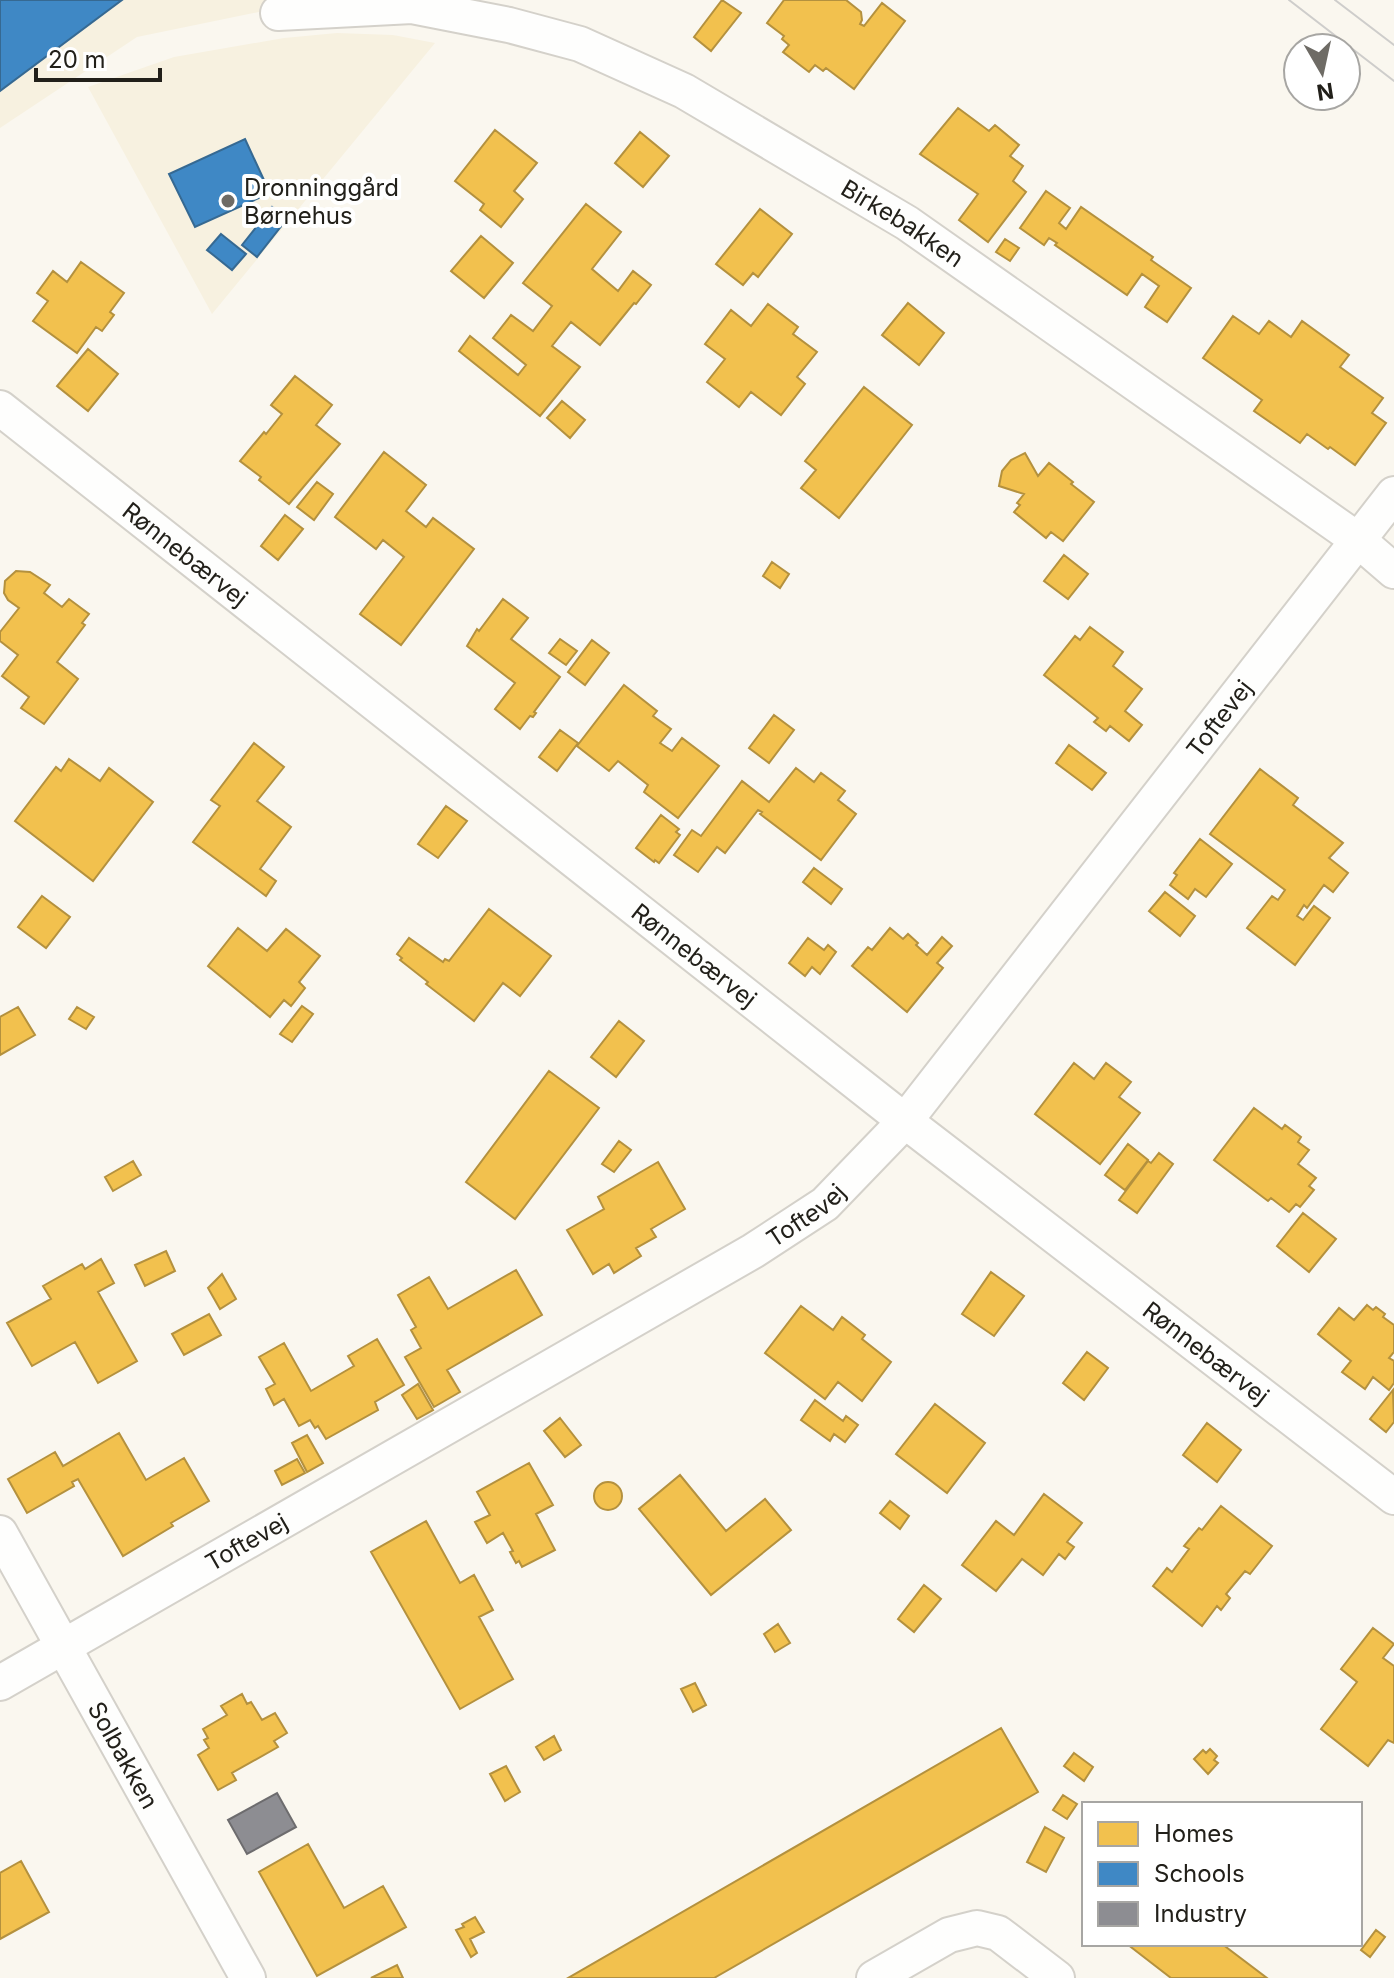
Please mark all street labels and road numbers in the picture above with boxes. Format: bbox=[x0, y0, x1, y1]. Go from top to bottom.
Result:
street label: Birkebakken bbox=[836, 173, 970, 273]
street label: Rønnebærvej bbox=[117, 496, 254, 612]
street label: Toftevej bbox=[1180, 674, 1258, 763]
street label: Rønnebærvej bbox=[626, 897, 763, 1013]
street label: Toftevej bbox=[761, 1177, 851, 1253]
street label: Rønnebærvej bbox=[1137, 1295, 1275, 1410]
street label: Toftevej bbox=[200, 1507, 293, 1577]
street label: Solbakken bbox=[82, 1696, 165, 1813]

